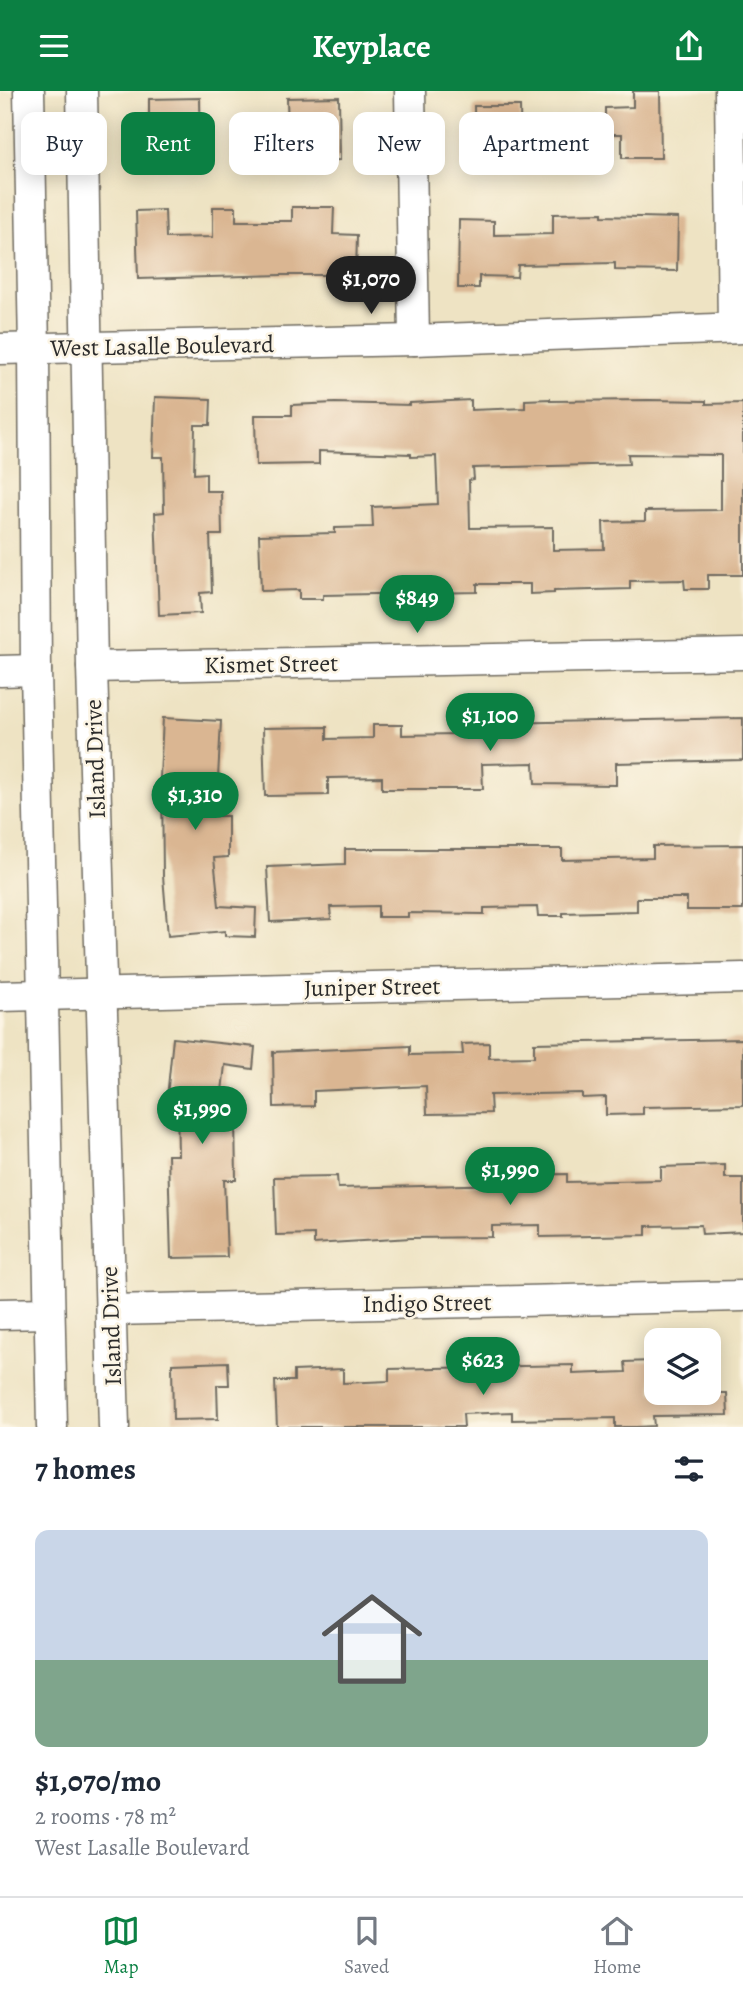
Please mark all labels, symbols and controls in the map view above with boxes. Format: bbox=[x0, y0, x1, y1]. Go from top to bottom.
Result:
text: Keyplace bbox=[312, 24, 431, 68]
icon: menu bbox=[35, 27, 73, 65]
icon: share bbox=[670, 27, 708, 65]
chip: Buy bbox=[21, 112, 107, 175]
chip: Rent bbox=[121, 112, 215, 175]
chip: Filters bbox=[229, 112, 339, 175]
chip: New bbox=[353, 112, 445, 175]
chip: Apartment bbox=[459, 112, 614, 175]
pin: $1,070 bbox=[314, 257, 428, 316]
text: $1,070 bbox=[342, 263, 400, 294]
street label: West Lasalle Boulevard bbox=[49, 328, 274, 364]
pin: $849 bbox=[376, 575, 458, 635]
text: $849 bbox=[395, 582, 439, 613]
street label: Kismet Street bbox=[204, 647, 338, 681]
pin: $1,100 bbox=[433, 693, 547, 753]
street label: Island Drive bbox=[77, 699, 113, 819]
text: $1,100 bbox=[462, 700, 518, 731]
pin: $1,310 bbox=[138, 773, 252, 832]
text: $1,310 bbox=[168, 779, 222, 810]
street label: Juniper Street bbox=[304, 970, 441, 1004]
pin: $1,990 bbox=[145, 1087, 259, 1146]
text: $1,990 bbox=[173, 1093, 231, 1124]
pin: $1,990 bbox=[453, 1147, 567, 1207]
text: $1,990 bbox=[481, 1154, 539, 1185]
street label: Island Drive bbox=[93, 1266, 129, 1386]
street label: Indigo Street bbox=[362, 1286, 492, 1320]
map controls bbox=[644, 1328, 721, 1405]
button: layers bbox=[644, 1328, 721, 1405]
pin: $623 bbox=[442, 1337, 524, 1397]
text: $623 bbox=[462, 1344, 504, 1375]
text: 7 homes bbox=[35, 1449, 136, 1489]
icon: filters bbox=[670, 1450, 708, 1488]
icon: home bbox=[309, 1576, 435, 1702]
text: $1,070/mo bbox=[35, 1761, 161, 1801]
text: 2 rooms · 78 m² bbox=[35, 1801, 176, 1832]
text: West Lasalle Boulevard bbox=[35, 1832, 250, 1863]
tab: Map bbox=[102, 1912, 140, 1980]
tab: Saved bbox=[344, 1912, 389, 1980]
tab: Home bbox=[593, 1912, 641, 1980]

